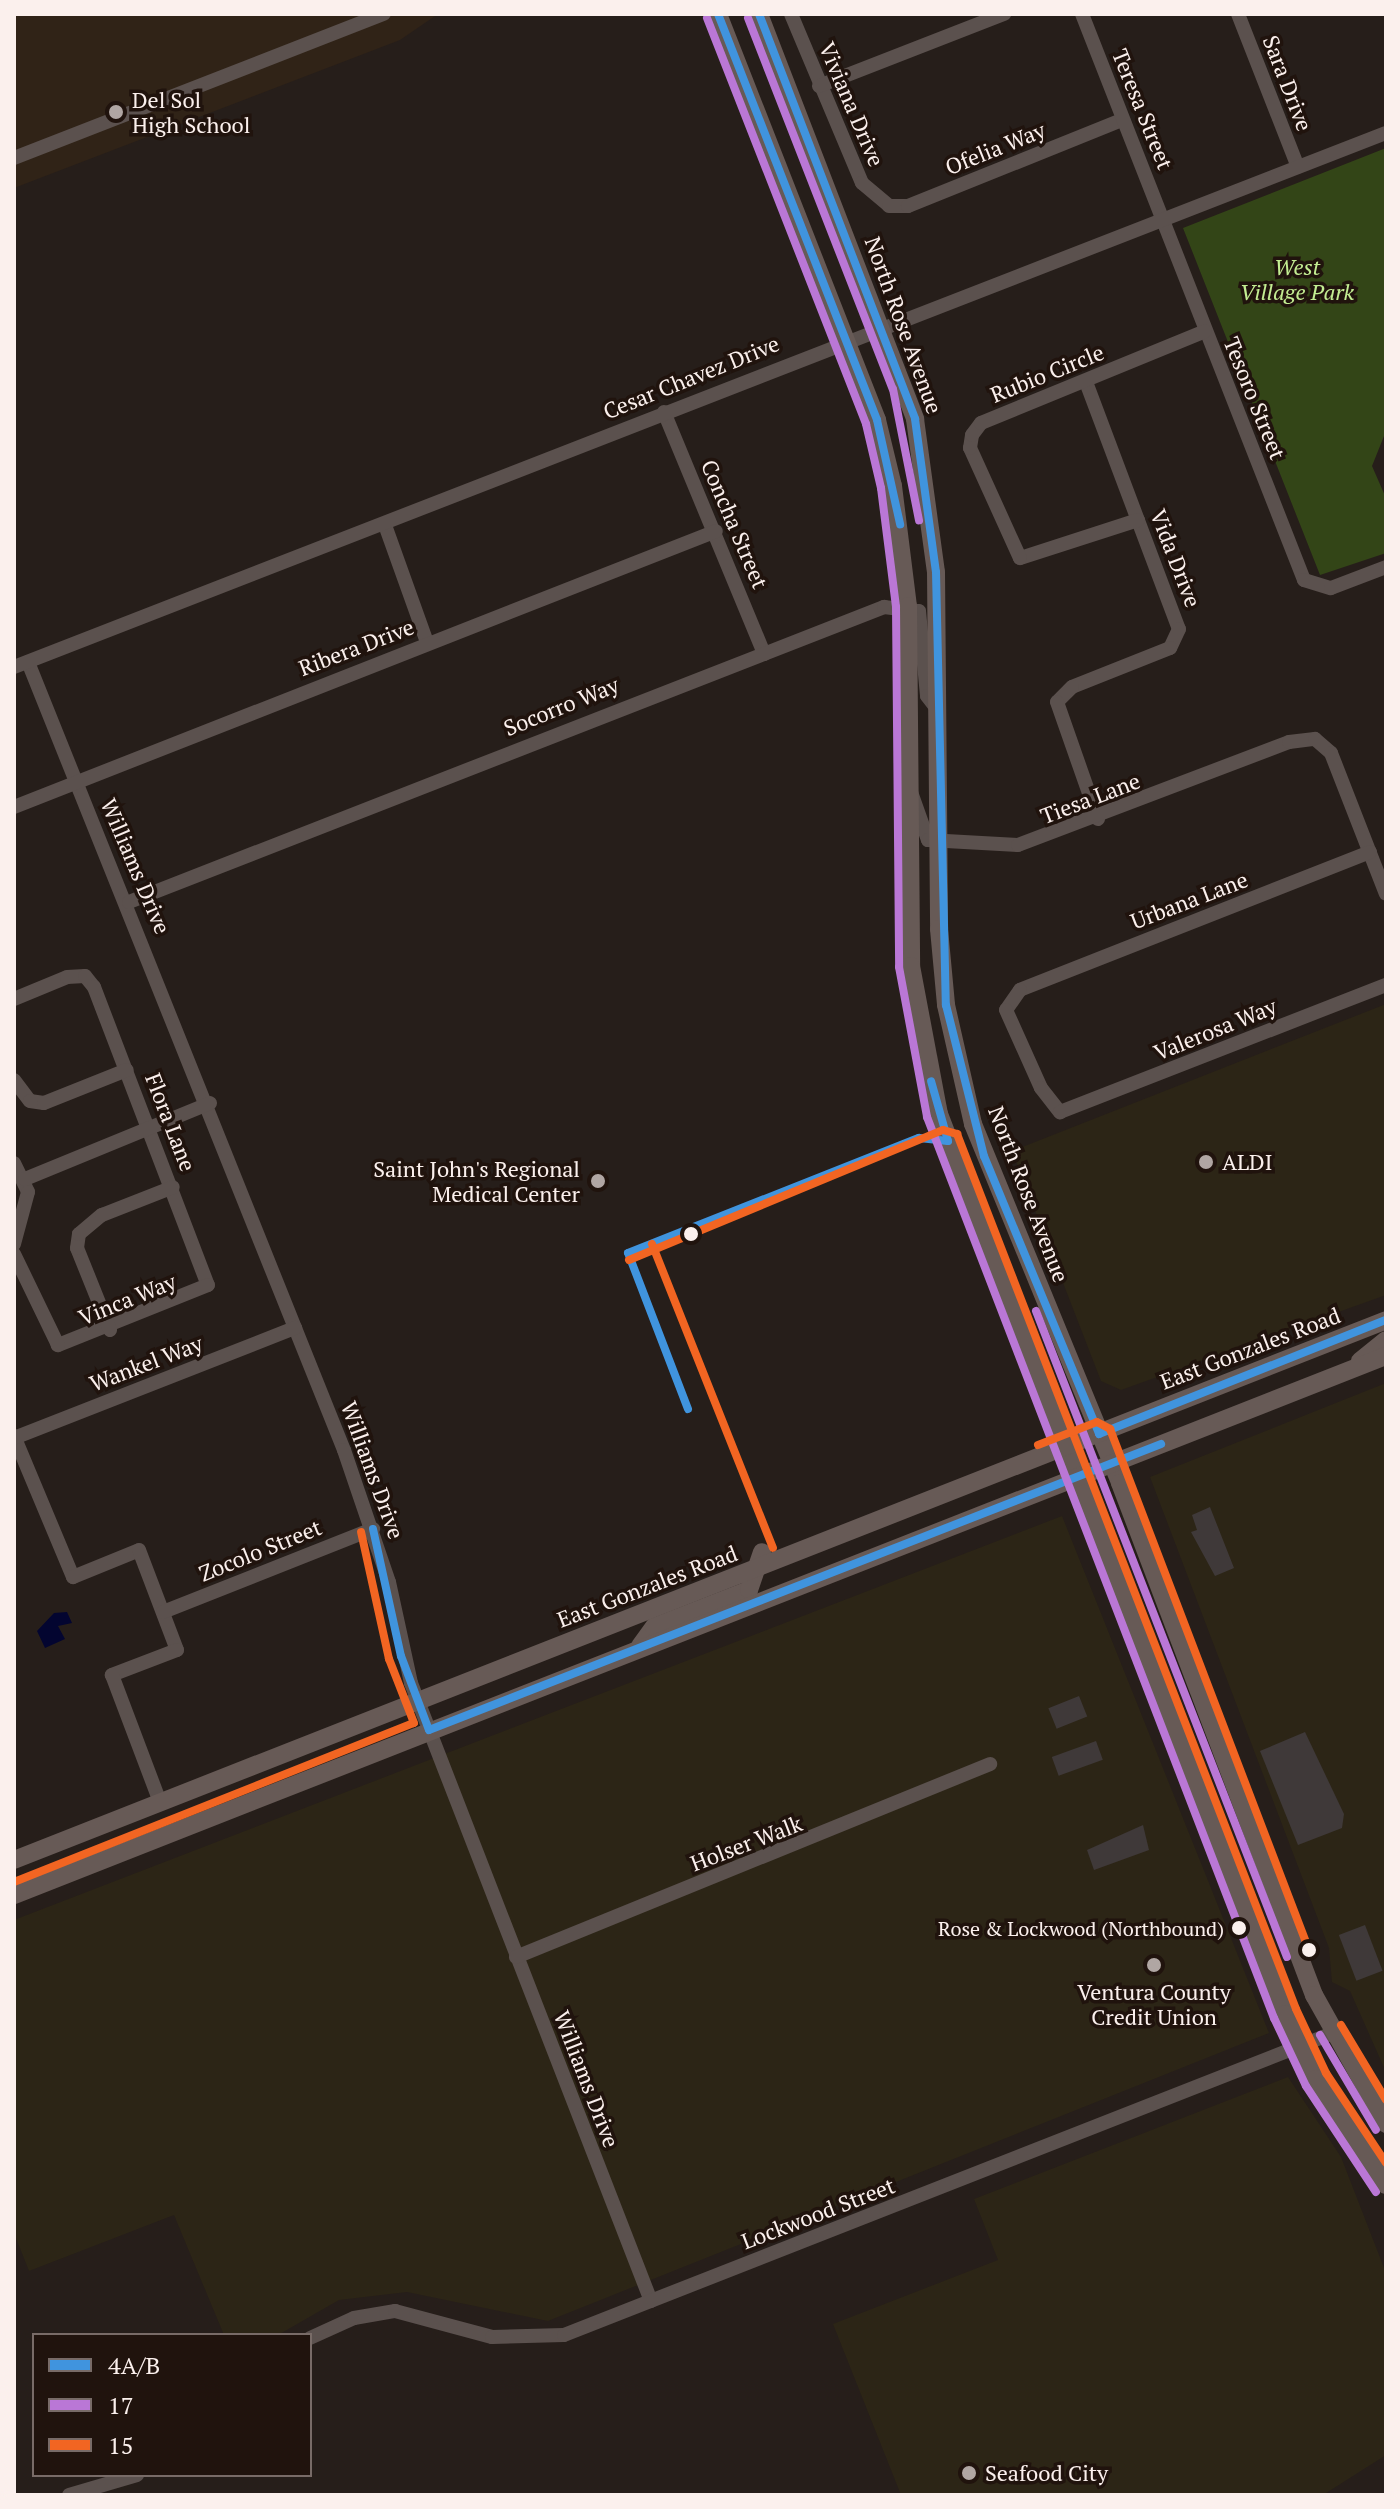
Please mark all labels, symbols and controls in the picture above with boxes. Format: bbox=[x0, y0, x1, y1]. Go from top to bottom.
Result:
street label: Sara Drive bbox=[1258, 31, 1318, 135]
street label: Viviana Drive bbox=[814, 38, 890, 170]
street label: Teresa Street bbox=[1107, 45, 1179, 173]
place label: Del Sol High School bbox=[132, 86, 250, 138]
marker: Del Sol High School bbox=[107, 103, 125, 121]
street label: Ofelia Way bbox=[941, 116, 1049, 180]
street label: North Rose Avenue bbox=[860, 233, 948, 417]
park label: West Village Park bbox=[1240, 253, 1354, 304]
street label: Cesar Chavez Drive bbox=[599, 330, 783, 424]
street label: Tesoro Street bbox=[1218, 333, 1292, 463]
street label: Rubio Circle bbox=[986, 338, 1108, 408]
street label: Concha Street bbox=[696, 456, 774, 592]
street label: Vida Drive bbox=[1145, 505, 1207, 611]
street label: Ribera Drive bbox=[295, 613, 417, 681]
street label: Socorro Way bbox=[500, 671, 622, 741]
street label: Tiesa Lane bbox=[1036, 767, 1144, 829]
street label: Williams Drive bbox=[96, 794, 176, 938]
street label: Urbana Lane bbox=[1127, 866, 1251, 934]
street label: Valerosa Way bbox=[1150, 992, 1280, 1066]
street label: Flora Lane bbox=[140, 1069, 202, 1175]
street label: North Rose Avenue bbox=[983, 1102, 1075, 1286]
place label: ALDI bbox=[1222, 1149, 1272, 1175]
marker: ALDI bbox=[1197, 1153, 1215, 1171]
place label: Saint John's Regional Medical Center bbox=[373, 1155, 580, 1206]
marker: Saint John's Regional Medical Center bbox=[587, 1170, 609, 1192]
unlabelled marker bbox=[683, 1226, 699, 1242]
street label: Vinca Way bbox=[74, 1268, 180, 1330]
street label: East Gonzales Road bbox=[1156, 1301, 1344, 1395]
street label: Wankel Way bbox=[86, 1329, 206, 1397]
street label: Williams Drive bbox=[336, 1398, 410, 1542]
street label: Zocolo Street bbox=[195, 1513, 325, 1587]
street label: East Gonzales Road bbox=[553, 1539, 741, 1633]
street label: Holser Walk bbox=[686, 1810, 806, 1876]
place label: Rose & Lockwood (Northbound) bbox=[938, 1916, 1224, 1940]
marker: Rose & Lockwood (Northbound) bbox=[1231, 1920, 1247, 1936]
unlabelled marker bbox=[1301, 1942, 1317, 1958]
marker: Ventura County Credit Union bbox=[1145, 1956, 1163, 1974]
place label: Ventura County Credit Union bbox=[1077, 1978, 1231, 2030]
street label: Williams Drive bbox=[549, 2007, 625, 2151]
street label: Lockwood Street bbox=[738, 2172, 898, 2254]
legend bbox=[32, 2333, 312, 2477]
text: 4A/B bbox=[108, 2349, 160, 2381]
text: 17 bbox=[108, 2389, 134, 2421]
text: 15 bbox=[108, 2429, 134, 2461]
place label: Seafood City bbox=[985, 2460, 1108, 2486]
marker: Seafood City bbox=[960, 2464, 978, 2482]

